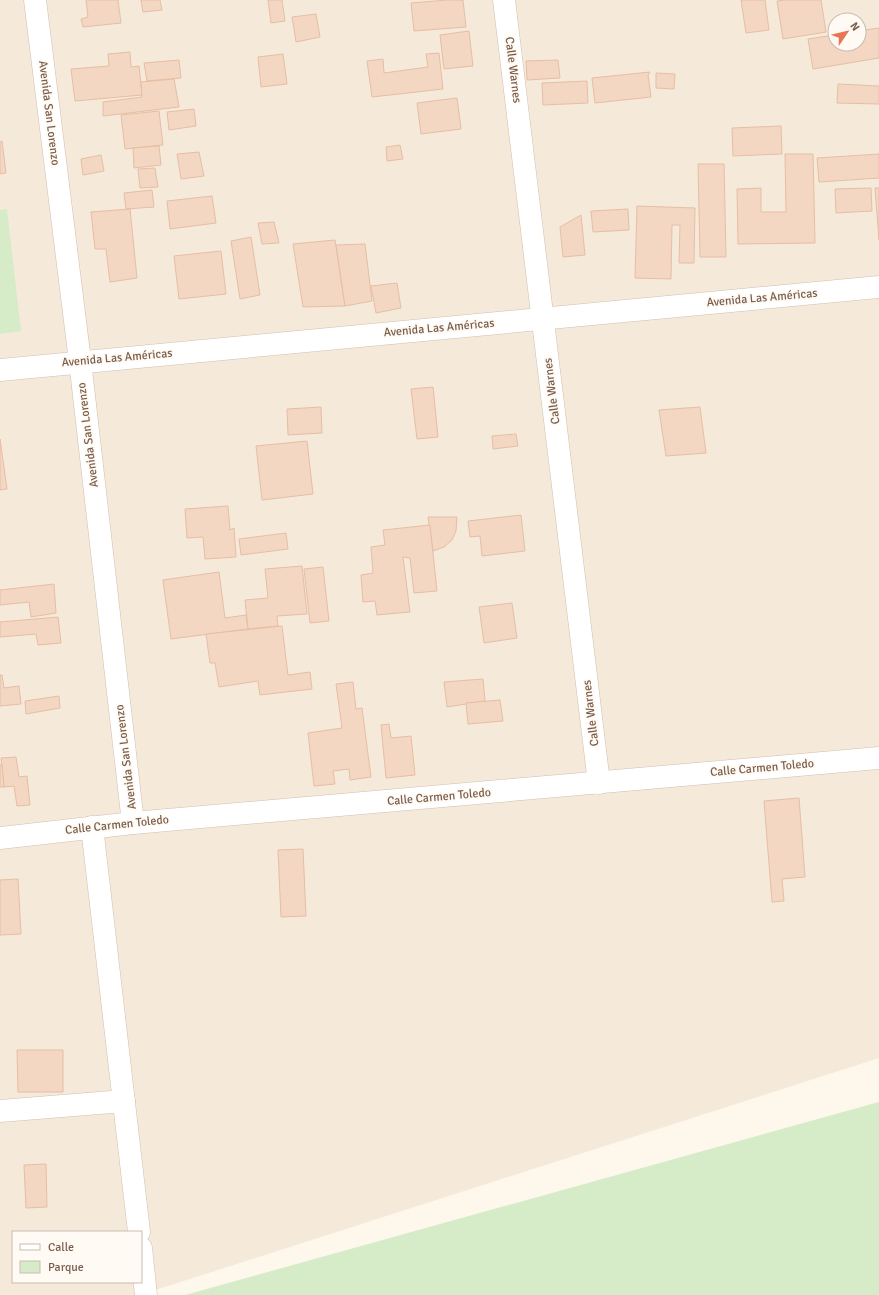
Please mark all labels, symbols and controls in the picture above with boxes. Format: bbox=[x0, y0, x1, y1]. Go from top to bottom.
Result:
north arrow bbox=[827, 12, 867, 52]
text: N bbox=[847, 20, 862, 33]
street label: Calle Warnes bbox=[501, 36, 525, 104]
street label: Avenida San Lorenzo bbox=[35, 60, 63, 166]
street label: Avenida Las Américas bbox=[706, 286, 818, 310]
street label: Avenida Las Américas bbox=[383, 316, 495, 340]
street label: Avenida Las Américas bbox=[61, 346, 173, 370]
street label: Calle Warnes bbox=[540, 357, 564, 425]
street label: Avenida San Lorenzo bbox=[74, 382, 102, 488]
street label: Calle Warnes bbox=[579, 679, 603, 747]
street label: Avenida San Lorenzo bbox=[112, 704, 140, 810]
street label: Calle Carmen Toledo bbox=[709, 756, 815, 780]
street label: Calle Carmen Toledo bbox=[386, 785, 492, 809]
street label: Calle Carmen Toledo bbox=[64, 812, 170, 838]
legend bbox=[12, 1231, 142, 1283]
text: Calle bbox=[48, 1240, 74, 1255]
text: Parque bbox=[48, 1260, 84, 1275]

